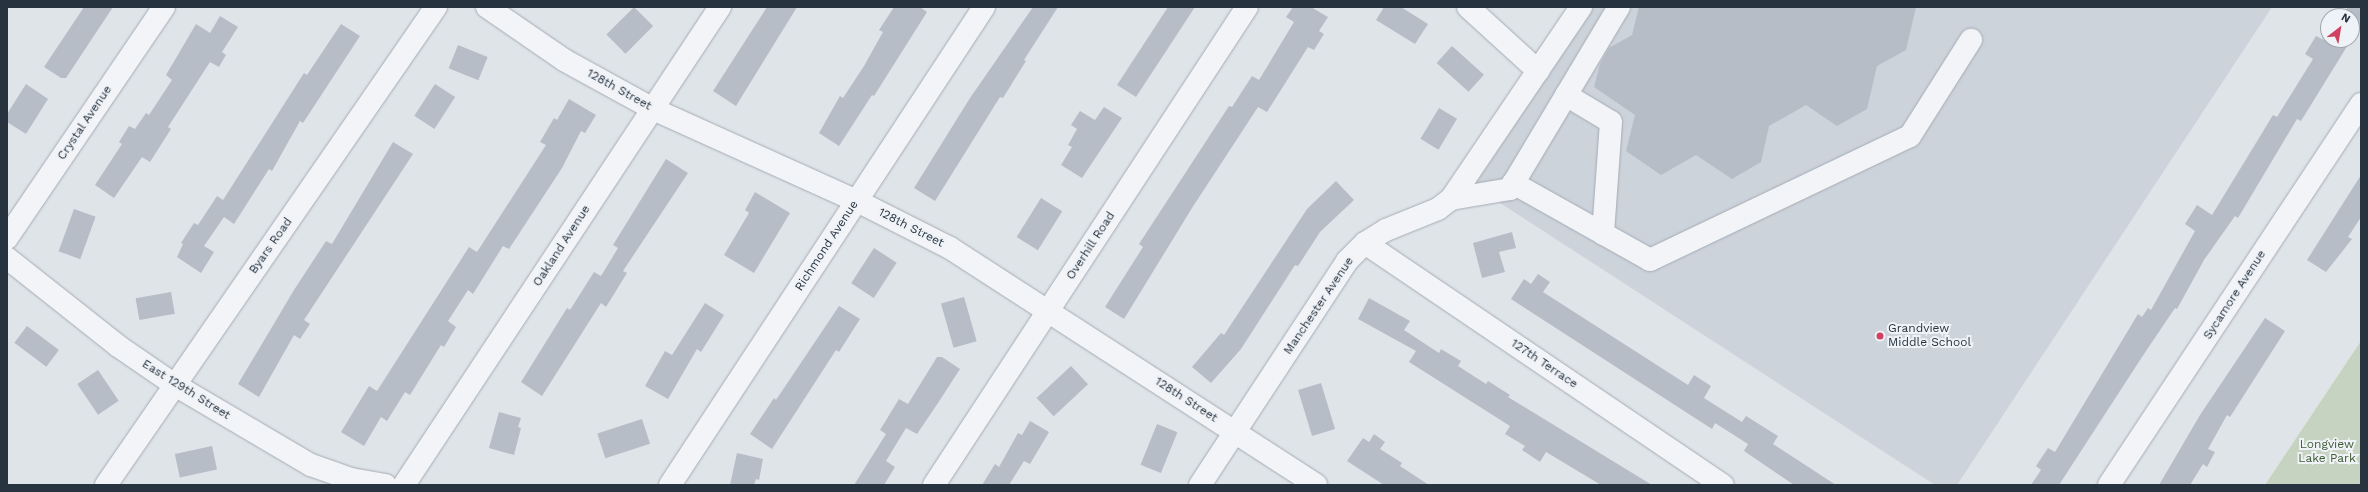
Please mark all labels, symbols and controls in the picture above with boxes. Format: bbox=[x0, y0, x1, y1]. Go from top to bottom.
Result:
north arrow bbox=[2320, 8, 2360, 48]
text: N bbox=[2339, 10, 2353, 26]
street label: 128th Street bbox=[584, 66, 654, 114]
street label: Crystal Avenue bbox=[55, 83, 115, 163]
street label: Richmond Avenue bbox=[792, 198, 862, 294]
street label: Oakland Avenue bbox=[530, 202, 594, 290]
street label: 128th Street bbox=[876, 205, 946, 251]
street label: Overhill Road bbox=[1064, 209, 1118, 283]
street label: Byars Road bbox=[246, 215, 296, 277]
street label: Sycamore Avenue bbox=[2201, 248, 2269, 342]
street label: Manchester Avenue bbox=[1281, 254, 1357, 358]
place label: Grandview Middle School bbox=[1888, 322, 1971, 350]
marker: Grandview Middle School bbox=[1875, 331, 1885, 341]
street label: 127th Terrace bbox=[1508, 336, 1580, 392]
street label: East 129th Street bbox=[139, 357, 233, 423]
street label: 128th Street bbox=[1152, 374, 1220, 426]
park label: Longview Lake Park bbox=[2298, 438, 2356, 466]

